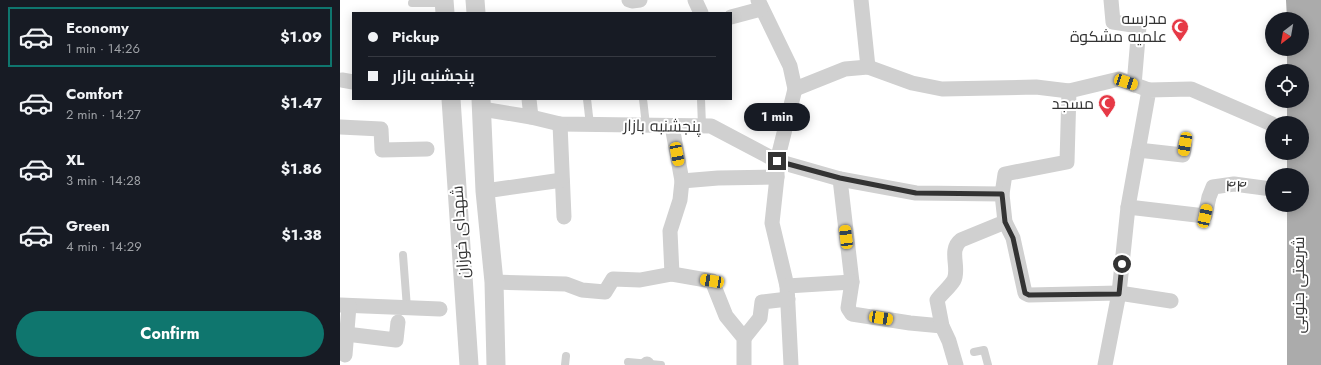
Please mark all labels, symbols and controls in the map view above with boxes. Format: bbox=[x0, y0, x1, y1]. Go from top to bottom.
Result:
place label: مدرسه علمیه مشکوة bbox=[1070, 7, 1167, 48]
north arrow bbox=[1265, 12, 1309, 56]
map controls bbox=[1265, 12, 1309, 212]
text: Economy bbox=[66, 17, 129, 39]
mosque icon: مدرسه علمیه مشکوة bbox=[1170, 17, 1190, 42]
icon: car bbox=[18, 19, 54, 55]
text: $1.09 bbox=[280, 26, 322, 48]
text: Pickup bbox=[392, 26, 439, 48]
text: 1 min · 14:26 bbox=[66, 39, 140, 58]
button: locate bbox=[1265, 64, 1309, 108]
text: پنجشنبه بازار bbox=[392, 65, 474, 87]
car bbox=[1113, 73, 1139, 91]
text: Comfort bbox=[66, 83, 123, 105]
icon: car bbox=[18, 85, 54, 121]
text: $1.47 bbox=[281, 92, 322, 114]
place label: مسجد bbox=[1052, 92, 1094, 115]
mosque icon: مسجد bbox=[1097, 93, 1117, 118]
callout: 1 min bbox=[744, 103, 810, 131]
text: 2 min · 14:27 bbox=[66, 105, 141, 124]
text: 1 min bbox=[761, 107, 793, 126]
street label: پنجشنبه بازار bbox=[622, 114, 702, 138]
button: + bbox=[1265, 116, 1309, 160]
car bbox=[1177, 131, 1193, 157]
car bbox=[669, 141, 685, 167]
text: XL bbox=[66, 149, 84, 171]
icon: car bbox=[18, 151, 54, 187]
route end bbox=[768, 152, 786, 170]
text: $1.86 bbox=[281, 158, 322, 180]
button: − bbox=[1265, 168, 1309, 212]
text: 3 min · 14:28 bbox=[66, 171, 141, 190]
street label: ۴۴ bbox=[1225, 174, 1247, 198]
street label: شهدای خوزان bbox=[445, 185, 475, 279]
car bbox=[1197, 203, 1213, 229]
text: Green bbox=[66, 215, 110, 237]
icon: car bbox=[18, 217, 54, 253]
text: $1.38 bbox=[281, 224, 322, 246]
car bbox=[839, 224, 853, 250]
street label: شریعتی جنوبی bbox=[1287, 236, 1310, 334]
text: 4 min · 14:29 bbox=[66, 237, 142, 256]
route start bbox=[1113, 255, 1131, 273]
car bbox=[699, 273, 725, 289]
car bbox=[868, 310, 894, 326]
button: Confirm bbox=[16, 311, 324, 357]

